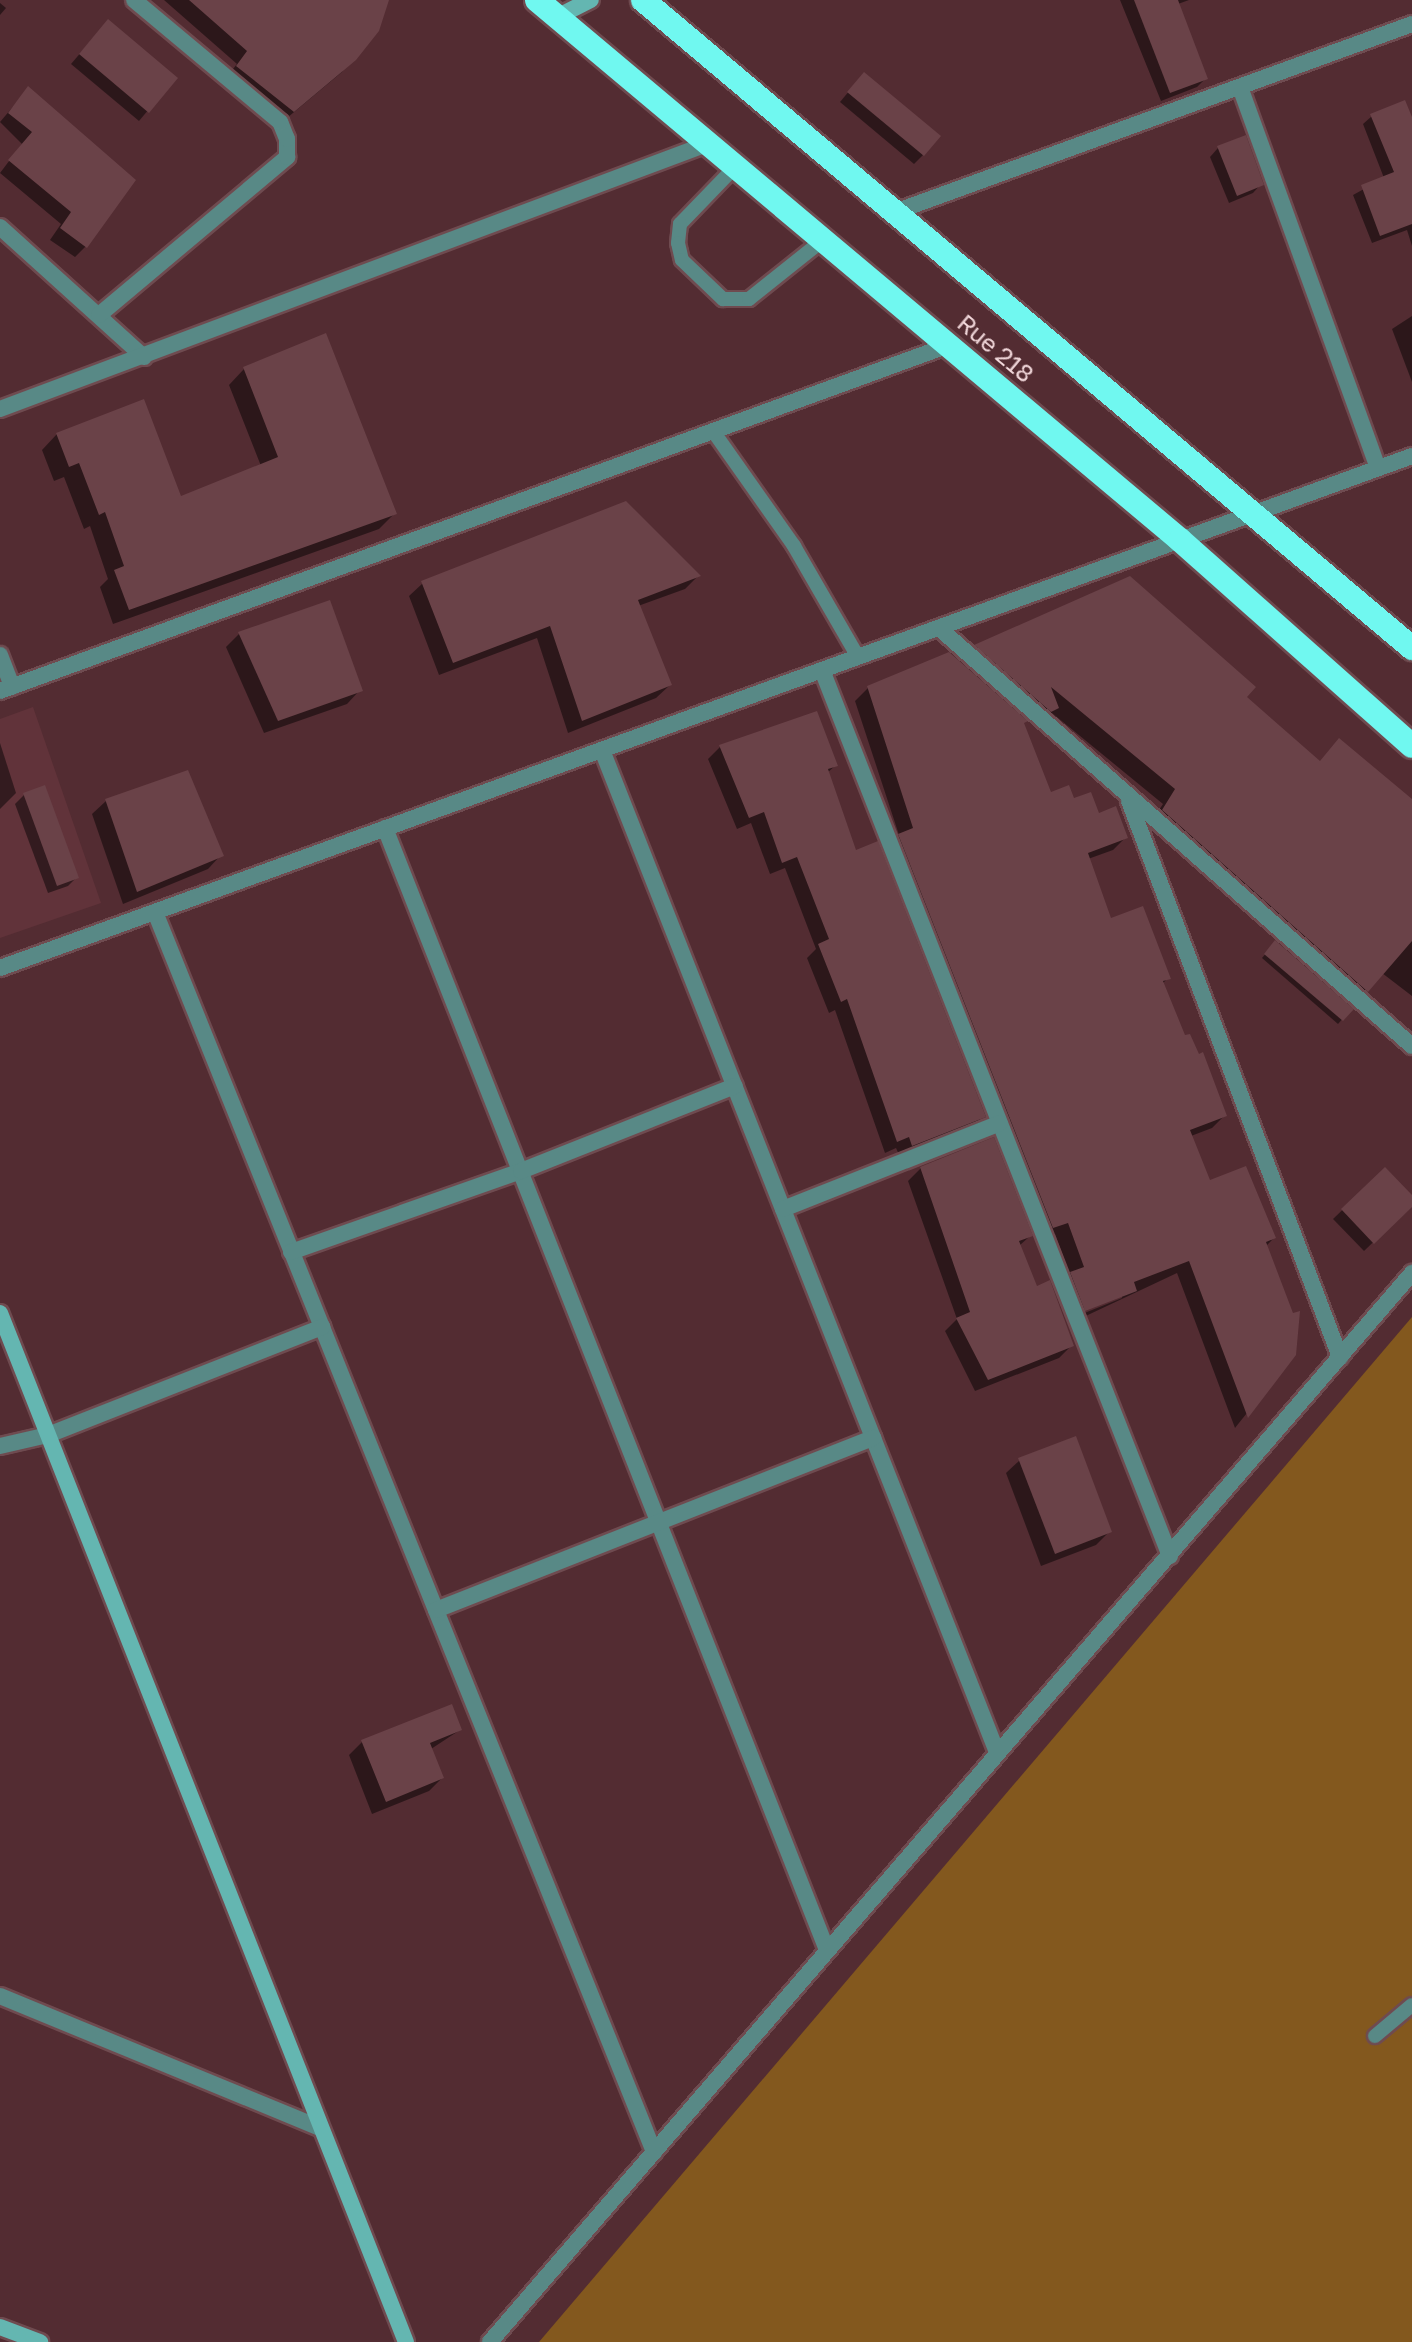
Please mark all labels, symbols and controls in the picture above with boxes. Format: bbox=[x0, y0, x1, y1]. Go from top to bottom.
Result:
street label: Rue 218 bbox=[952, 308, 1040, 388]

